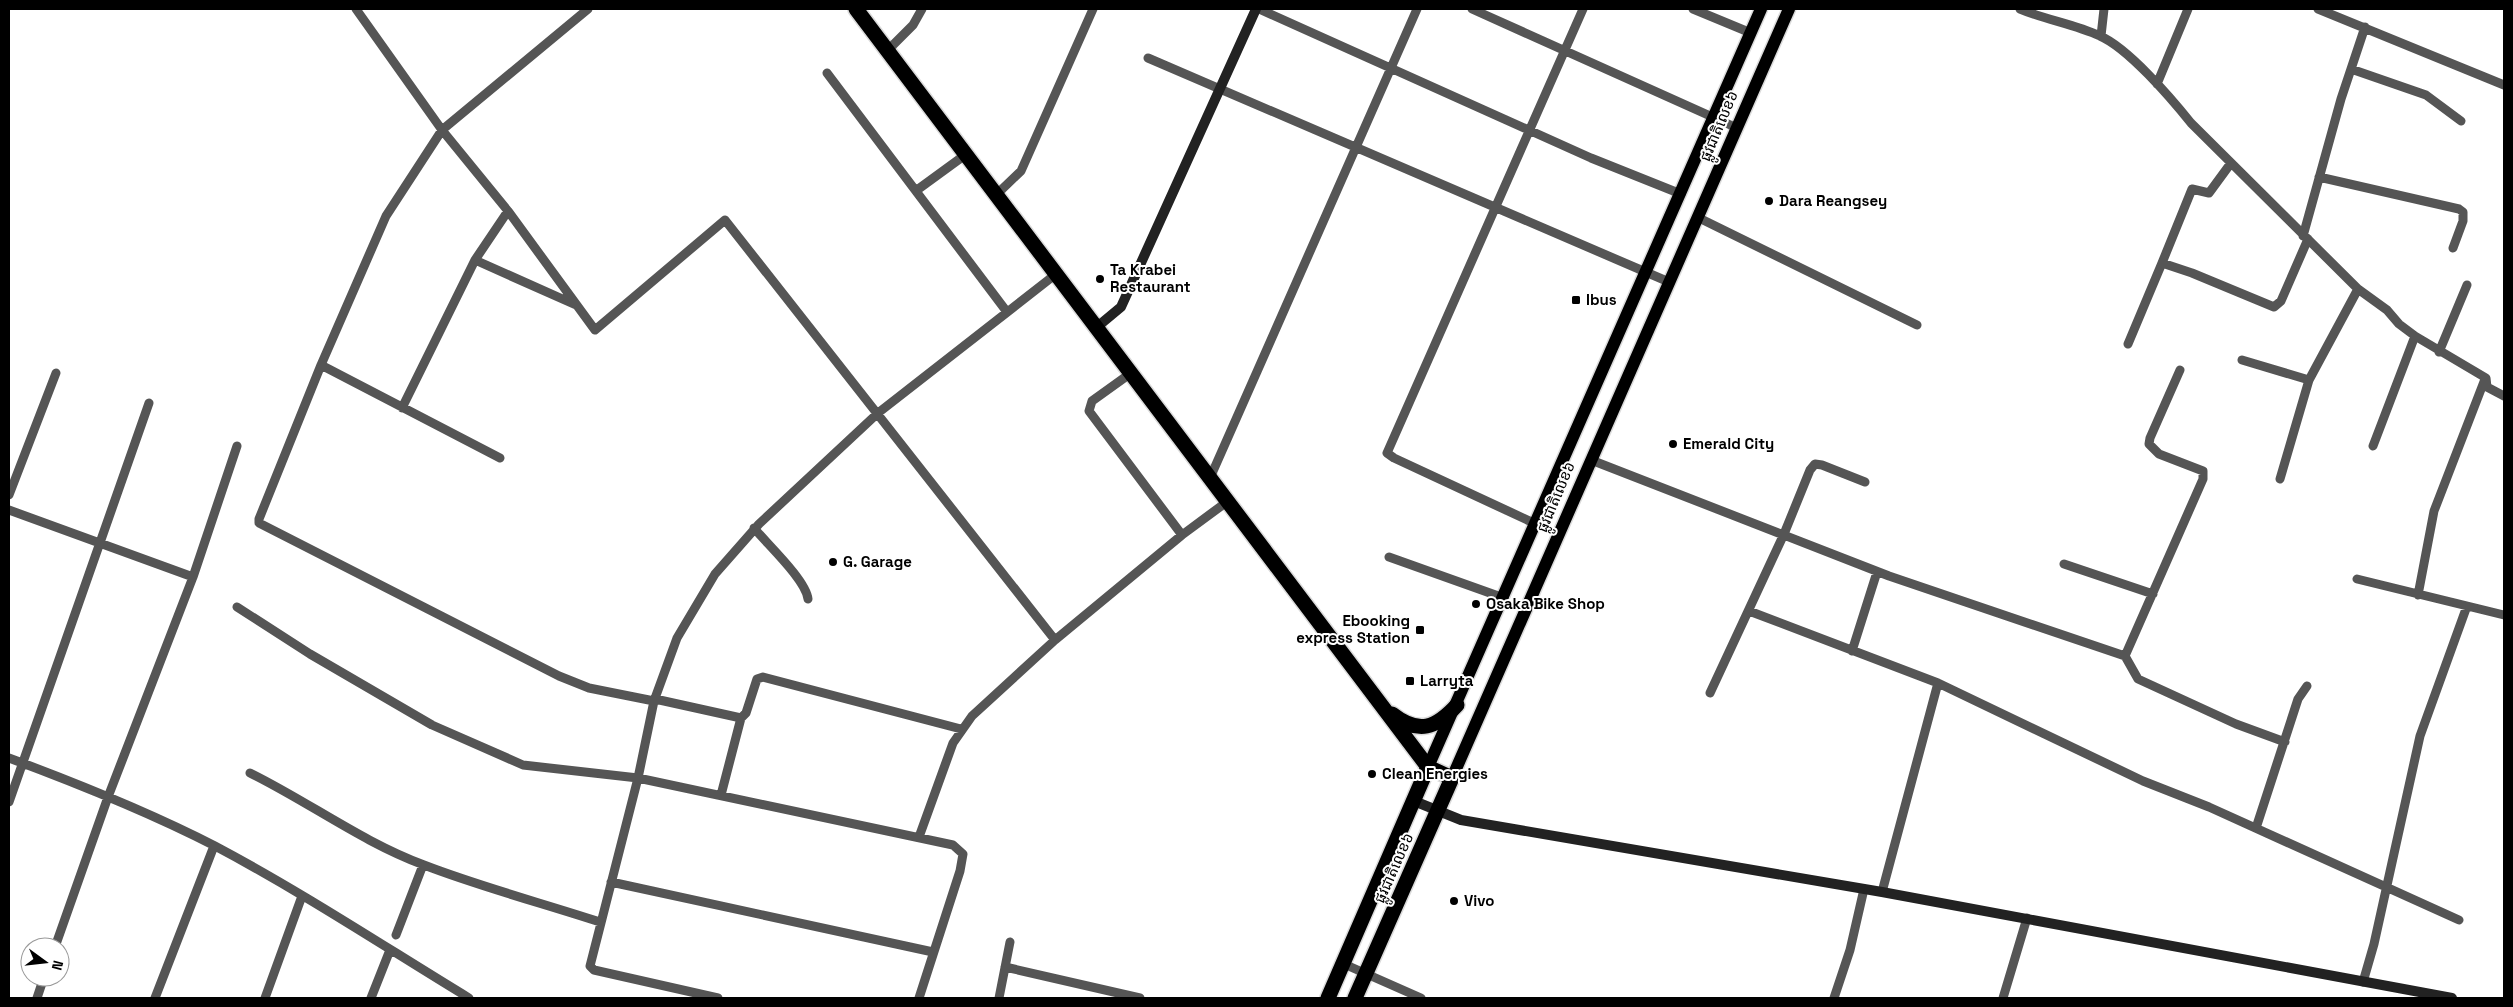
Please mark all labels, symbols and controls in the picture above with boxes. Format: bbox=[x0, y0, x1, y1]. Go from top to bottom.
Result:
street label: ផ្លូវជាតិលេខ៦ bbox=[1695, 88, 1746, 166]
place label: Dara Reangsey bbox=[1779, 191, 1887, 210]
marker: Dara Reangsey bbox=[1763, 195, 1775, 207]
place label: Ta Krabei Restaurant bbox=[1110, 260, 1191, 296]
marker: Ta Krabei Restaurant bbox=[1094, 273, 1106, 285]
place label: Ibus bbox=[1586, 290, 1617, 309]
marker: Ibus bbox=[1570, 294, 1582, 306]
place label: Emerald City bbox=[1683, 434, 1774, 453]
marker: Emerald City bbox=[1667, 438, 1679, 450]
street label: ផ្លូវជាតិលេខ៦ bbox=[1532, 459, 1583, 537]
place label: G. Garage bbox=[843, 552, 912, 571]
marker: G. Garage bbox=[827, 556, 839, 568]
place label: Osaka Bike Shop bbox=[1486, 594, 1605, 613]
marker: Osaka Bike Shop bbox=[1470, 598, 1482, 610]
place label: Ebooking express Station bbox=[1296, 611, 1410, 647]
marker: Ebooking express Station bbox=[1414, 624, 1426, 636]
place label: Larryta bbox=[1420, 671, 1474, 690]
marker: Larryta bbox=[1404, 675, 1416, 687]
place label: Clean Energies bbox=[1382, 764, 1488, 783]
marker: Clean Energies bbox=[1366, 768, 1378, 780]
street label: ផ្លូវជាតិលេខ៦ bbox=[1370, 830, 1422, 908]
place label: Vivo bbox=[1464, 891, 1494, 910]
marker: Vivo bbox=[1448, 895, 1460, 907]
north arrow bbox=[20, 937, 70, 987]
text: N bbox=[48, 958, 67, 972]

